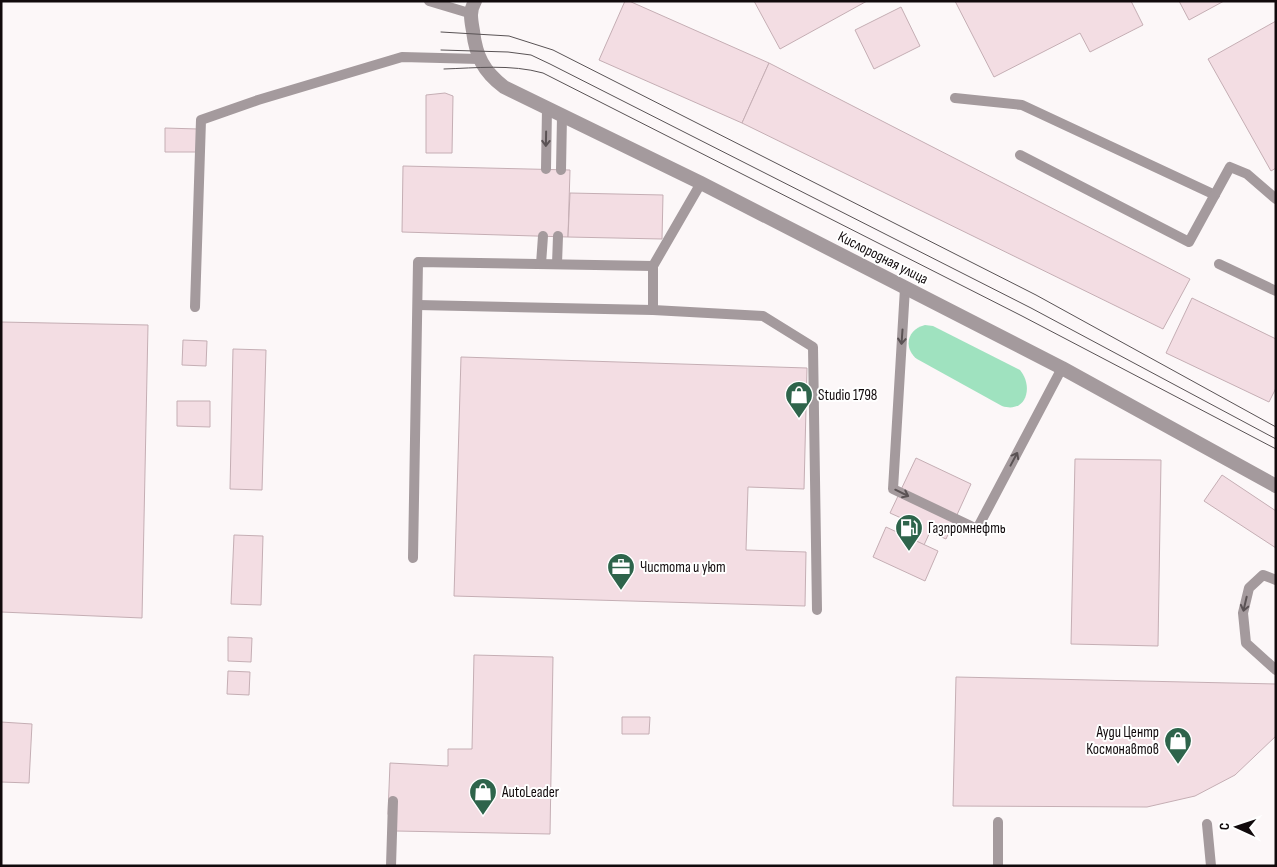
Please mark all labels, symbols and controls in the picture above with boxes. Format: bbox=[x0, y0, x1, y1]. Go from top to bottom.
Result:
one-way arrow bbox=[541, 130, 551, 147]
street label: Кислородная улица bbox=[835, 227, 931, 289]
one-way arrow bbox=[898, 328, 907, 344]
shop icon: Studio 1798 bbox=[784, 380, 814, 419]
place label: Studio 1798 bbox=[818, 386, 877, 405]
one-way arrow bbox=[1010, 452, 1019, 467]
one-way arrow bbox=[894, 489, 909, 498]
fuel station icon: Газпромнефть bbox=[894, 513, 924, 552]
place label: Газпромнефть bbox=[928, 519, 1006, 538]
office icon: Чистота и уют bbox=[606, 552, 636, 591]
place label: Чистота и уют bbox=[640, 558, 726, 577]
one-way arrow bbox=[1240, 595, 1249, 611]
place label: Ауди Центр Космонавтов bbox=[1086, 723, 1159, 759]
shop icon: Ауди Центр Космонавтов bbox=[1163, 726, 1193, 765]
shop icon: AutoLeader bbox=[468, 777, 498, 816]
place label: AutoLeader bbox=[501, 783, 560, 802]
north arrow bbox=[1212, 802, 1262, 852]
text: С bbox=[1216, 822, 1233, 830]

